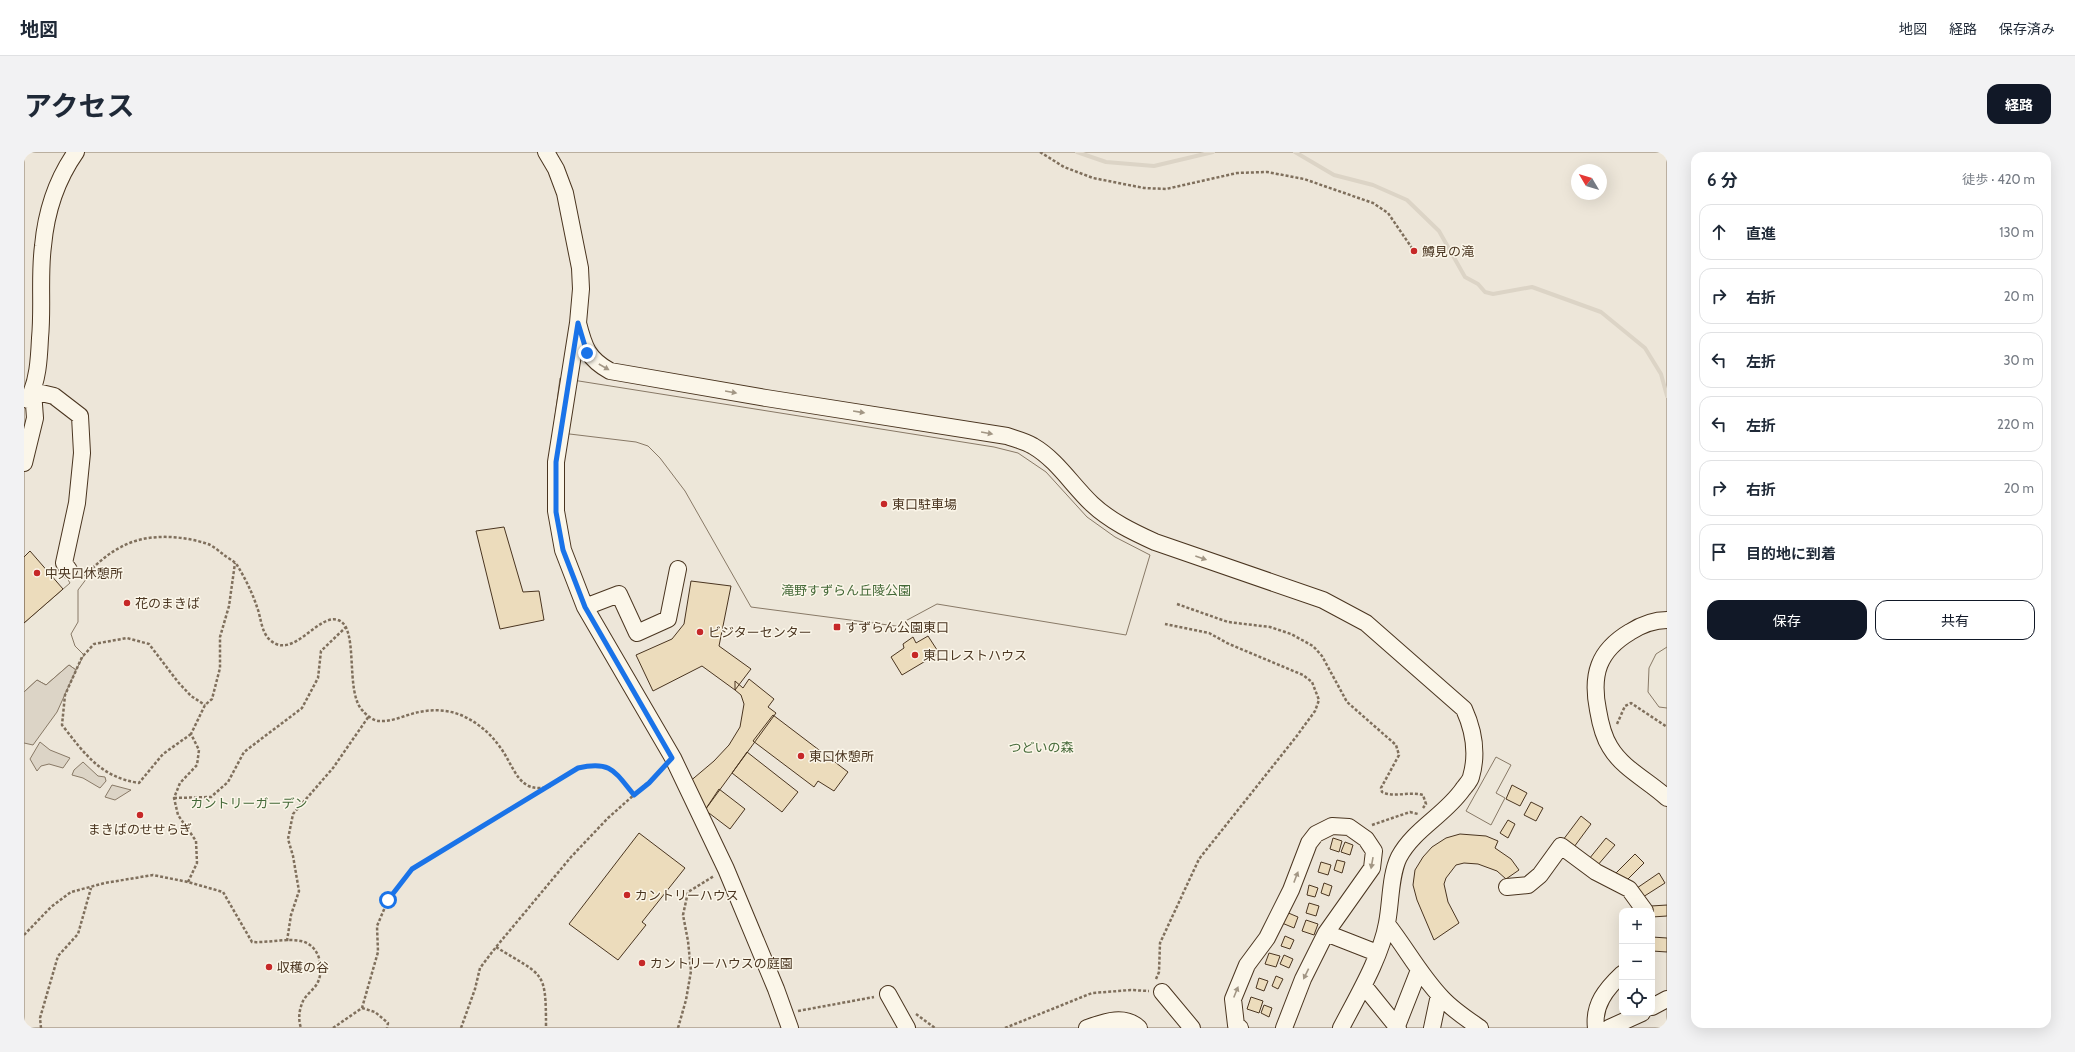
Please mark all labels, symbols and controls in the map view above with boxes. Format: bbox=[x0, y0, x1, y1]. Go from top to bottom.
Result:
text: 地図 bbox=[20, 18, 58, 41]
text: 地図 bbox=[1899, 20, 1927, 38]
text: 経路 bbox=[1949, 20, 1977, 38]
text: 保存済み bbox=[1999, 20, 2055, 38]
button: 経路 bbox=[1987, 84, 2051, 124]
text: アクセス bbox=[24, 89, 135, 123]
north arrow bbox=[1571, 164, 1607, 200]
text: 6 分 bbox=[1707, 170, 1737, 190]
text: 徒歩 · 420 m bbox=[1962, 171, 2035, 187]
icon: ahead bbox=[1708, 221, 1730, 243]
text: 130 m bbox=[1999, 224, 2034, 240]
text: 直進 bbox=[1746, 225, 1776, 243]
place label: 鱒見の滝 bbox=[1422, 243, 1474, 259]
marker: 鱒見の滝 bbox=[1409, 246, 1419, 256]
icon: right bbox=[1708, 285, 1730, 307]
text: 20 m bbox=[2004, 288, 2034, 304]
text: 右折 bbox=[1746, 289, 1776, 307]
route end bbox=[578, 344, 596, 362]
icon: left bbox=[1708, 349, 1730, 371]
text: 30 m bbox=[2004, 352, 2034, 368]
text: 左折 bbox=[1746, 353, 1776, 371]
one-way arrow bbox=[598, 363, 610, 370]
one-way arrow bbox=[725, 389, 737, 395]
one-way arrow bbox=[853, 409, 865, 415]
icon: left bbox=[1708, 413, 1730, 435]
text: 220 m bbox=[1997, 416, 2034, 432]
text: 左折 bbox=[1746, 417, 1776, 435]
one-way arrow bbox=[981, 430, 993, 436]
icon: right bbox=[1708, 477, 1730, 499]
text: 20 m bbox=[2004, 480, 2034, 496]
text: 右折 bbox=[1746, 481, 1776, 499]
place label: 東口駐車場 bbox=[892, 496, 957, 512]
marker: 東口駐車場 bbox=[879, 499, 889, 509]
icon: arrive bbox=[1708, 541, 1730, 563]
text: 目的地に到着 bbox=[1746, 545, 1836, 563]
one-way arrow bbox=[1196, 555, 1208, 561]
place label: 中央口休憩所 bbox=[45, 565, 123, 581]
marker: 中央口休憩所 bbox=[32, 568, 42, 578]
park label: 滝野すずらん丘陵公園 bbox=[781, 582, 911, 598]
place label: 花のまきば bbox=[135, 595, 200, 611]
marker: 花のまきば bbox=[122, 598, 132, 608]
button: 保存 bbox=[1707, 600, 1867, 640]
button: 共有 bbox=[1875, 600, 2035, 640]
place label: すずらん公園東口 bbox=[845, 619, 949, 635]
marker: すずらん公園東口 bbox=[832, 622, 842, 632]
place label: ビジターセンター bbox=[708, 624, 812, 640]
marker: ビジターセンター bbox=[695, 627, 705, 637]
place label: 東口レストハウス bbox=[923, 647, 1027, 663]
marker: 東口レストハウス bbox=[910, 650, 920, 660]
park label: つどいの森 bbox=[1008, 739, 1074, 755]
place label: 東口休憩所 bbox=[809, 748, 874, 764]
marker: 東口休憩所 bbox=[796, 751, 806, 761]
park label: カントリーガーデン bbox=[190, 795, 308, 811]
marker: まきばのせせらぎ bbox=[135, 810, 145, 820]
place label: まきばのせせらぎ bbox=[88, 821, 192, 837]
one-way arrow bbox=[1369, 857, 1375, 869]
one-way arrow bbox=[1294, 871, 1300, 883]
place label: カントリーハウス bbox=[635, 887, 739, 903]
marker: カントリーハウス bbox=[622, 890, 632, 900]
route start bbox=[379, 891, 397, 909]
map controls bbox=[1619, 908, 1655, 1016]
button: + bbox=[1619, 908, 1655, 944]
button: − bbox=[1619, 944, 1655, 980]
place label: カントリーハウスの庭園 bbox=[650, 955, 793, 971]
marker: カントリーハウスの庭園 bbox=[637, 958, 647, 968]
place label: 収穫の谷 bbox=[277, 959, 329, 975]
marker: 収穫の谷 bbox=[264, 962, 274, 972]
one-way arrow bbox=[1303, 968, 1309, 980]
button: locate bbox=[1619, 980, 1655, 1016]
one-way arrow bbox=[1233, 986, 1239, 997]

